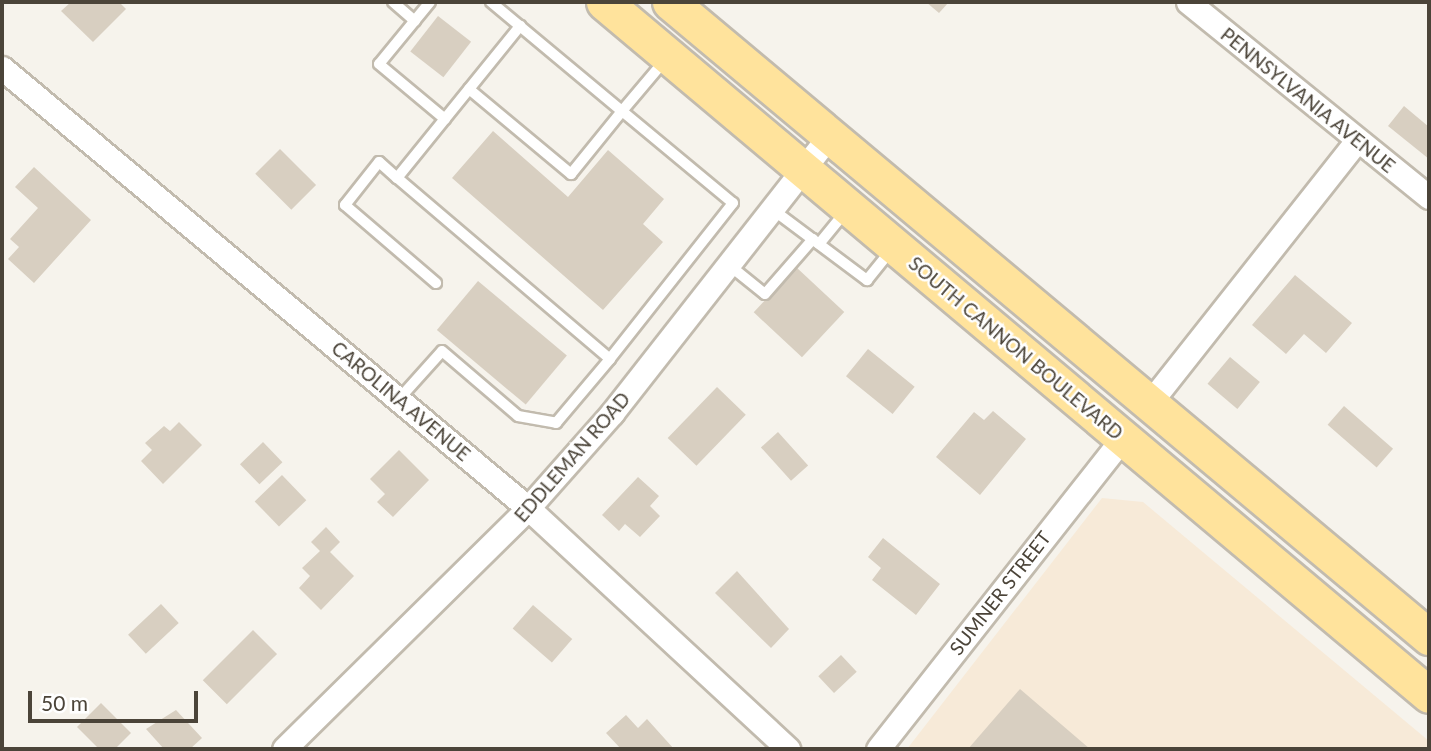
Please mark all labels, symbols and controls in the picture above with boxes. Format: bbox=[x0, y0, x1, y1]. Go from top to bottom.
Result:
street label: PENNSYLVANIA AVENUE bbox=[1216, 22, 1400, 178]
street label: SOUTH CANNON BOULEVARD bbox=[904, 252, 1128, 444]
street label: CAROLINA AVENUE bbox=[327, 336, 475, 466]
street label: EDDLEMAN ROAD bbox=[509, 387, 635, 527]
street label: SUMNER STREET bbox=[945, 527, 1055, 659]
scale bar bbox=[32, 678, 201, 722]
text: 50 m bbox=[41, 690, 88, 715]

